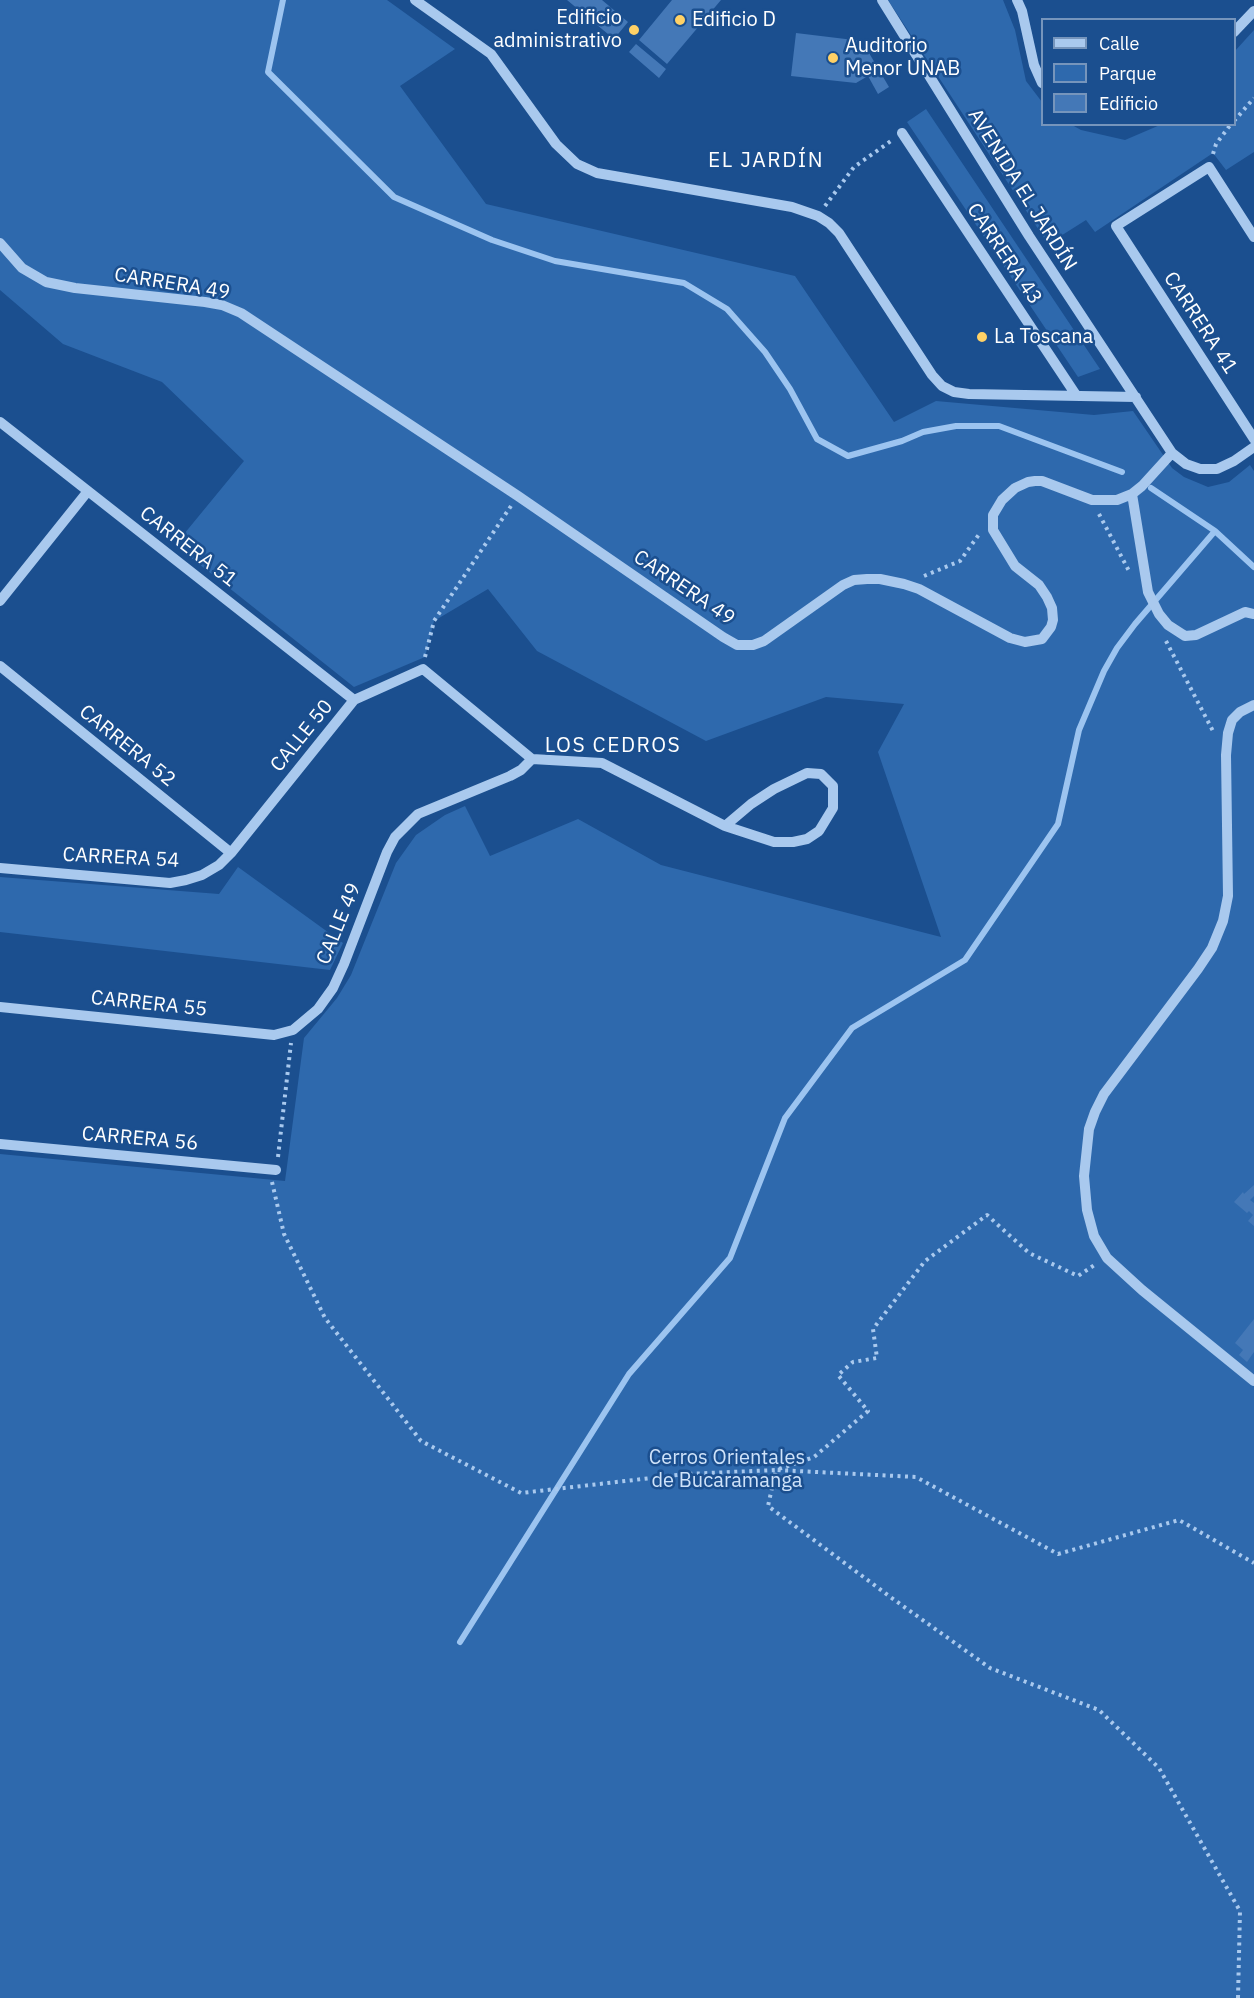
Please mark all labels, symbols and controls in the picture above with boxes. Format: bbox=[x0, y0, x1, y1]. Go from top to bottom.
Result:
place label: Edificio administrativo bbox=[493, 6, 622, 53]
place label: Edificio D bbox=[692, 8, 776, 32]
marker: Edificio D bbox=[673, 13, 687, 27]
legend bbox=[1041, 18, 1236, 126]
marker: Edificio administrativo bbox=[627, 23, 641, 37]
text: Calle bbox=[1099, 32, 1139, 55]
place label: Auditorio Menor UNAB bbox=[845, 34, 960, 81]
marker: Auditorio Menor UNAB bbox=[826, 51, 840, 65]
text: Parque bbox=[1099, 62, 1156, 85]
text: Edificio bbox=[1099, 92, 1158, 115]
street label: AVENIDA EL JARDÍN bbox=[962, 105, 1082, 275]
district label: EL JARDÍN bbox=[708, 148, 824, 174]
street label: CARRERA 43 bbox=[961, 199, 1047, 309]
street label: CARRERA 49 bbox=[112, 263, 232, 305]
street label: CARRERA 41 bbox=[1158, 267, 1242, 379]
place label: La Toscana bbox=[994, 325, 1093, 349]
marker: La Toscana bbox=[975, 330, 989, 344]
street label: CARRERA 51 bbox=[135, 502, 241, 592]
street label: CARRERA 49 bbox=[629, 545, 739, 631]
street label: CALLE 50 bbox=[266, 695, 338, 777]
street label: CARRERA 52 bbox=[74, 700, 180, 792]
district label: LOS CEDROS bbox=[545, 733, 681, 759]
street label: CARRERA 54 bbox=[62, 843, 180, 873]
street label: CALLE 49 bbox=[312, 880, 366, 968]
street label: CARRERA 55 bbox=[90, 986, 208, 1022]
street label: CARRERA 56 bbox=[81, 1122, 199, 1156]
park label: Cerros Orientales de Bucaramanga bbox=[649, 1446, 805, 1493]

